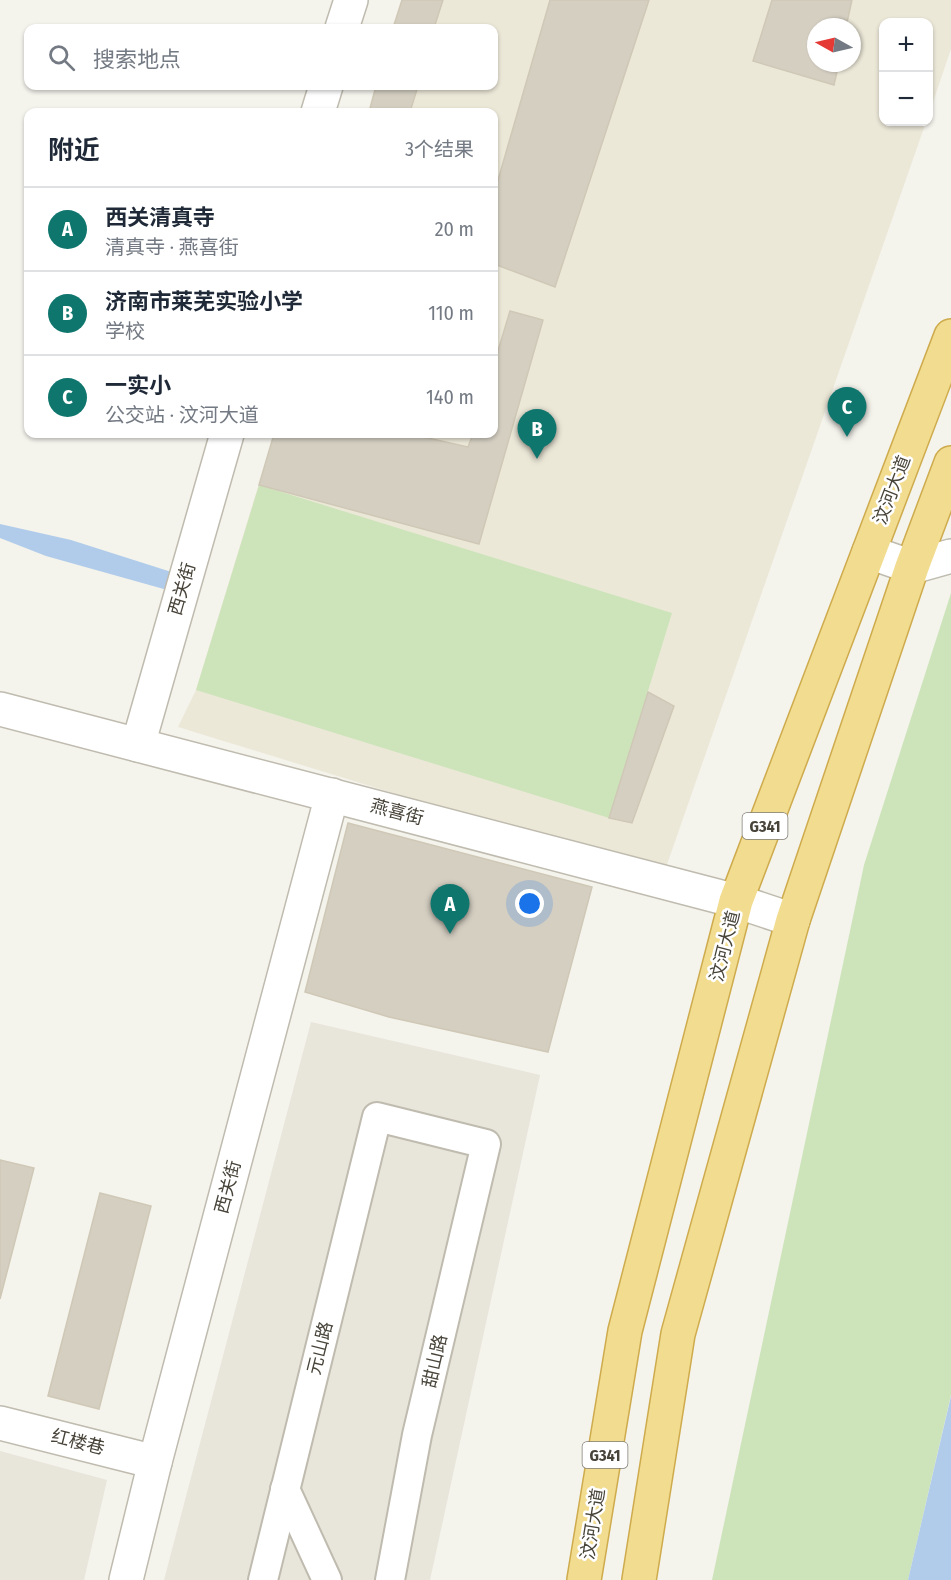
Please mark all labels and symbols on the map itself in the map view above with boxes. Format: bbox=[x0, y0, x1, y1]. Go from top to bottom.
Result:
north arrow bbox=[807, 18, 861, 72]
pin: C bbox=[828, 388, 866, 437]
pin: B bbox=[518, 410, 556, 459]
street label: 汶河大道 bbox=[869, 452, 915, 528]
street label: 西关街 bbox=[164, 560, 200, 618]
street label: 燕喜街 bbox=[368, 794, 426, 830]
road number: G341 bbox=[742, 813, 788, 839]
pin: A bbox=[430, 884, 470, 934]
your location bbox=[515, 889, 544, 918]
street label: 汶河大道 bbox=[706, 908, 744, 984]
street label: 西关街 bbox=[210, 1158, 246, 1216]
street label: 元山路 bbox=[303, 1319, 337, 1377]
street label: 甜山路 bbox=[418, 1332, 452, 1390]
street label: 红楼巷 bbox=[49, 1425, 107, 1459]
road number: G341 bbox=[582, 1442, 628, 1468]
street label: 汶河大道 bbox=[577, 1487, 609, 1561]

